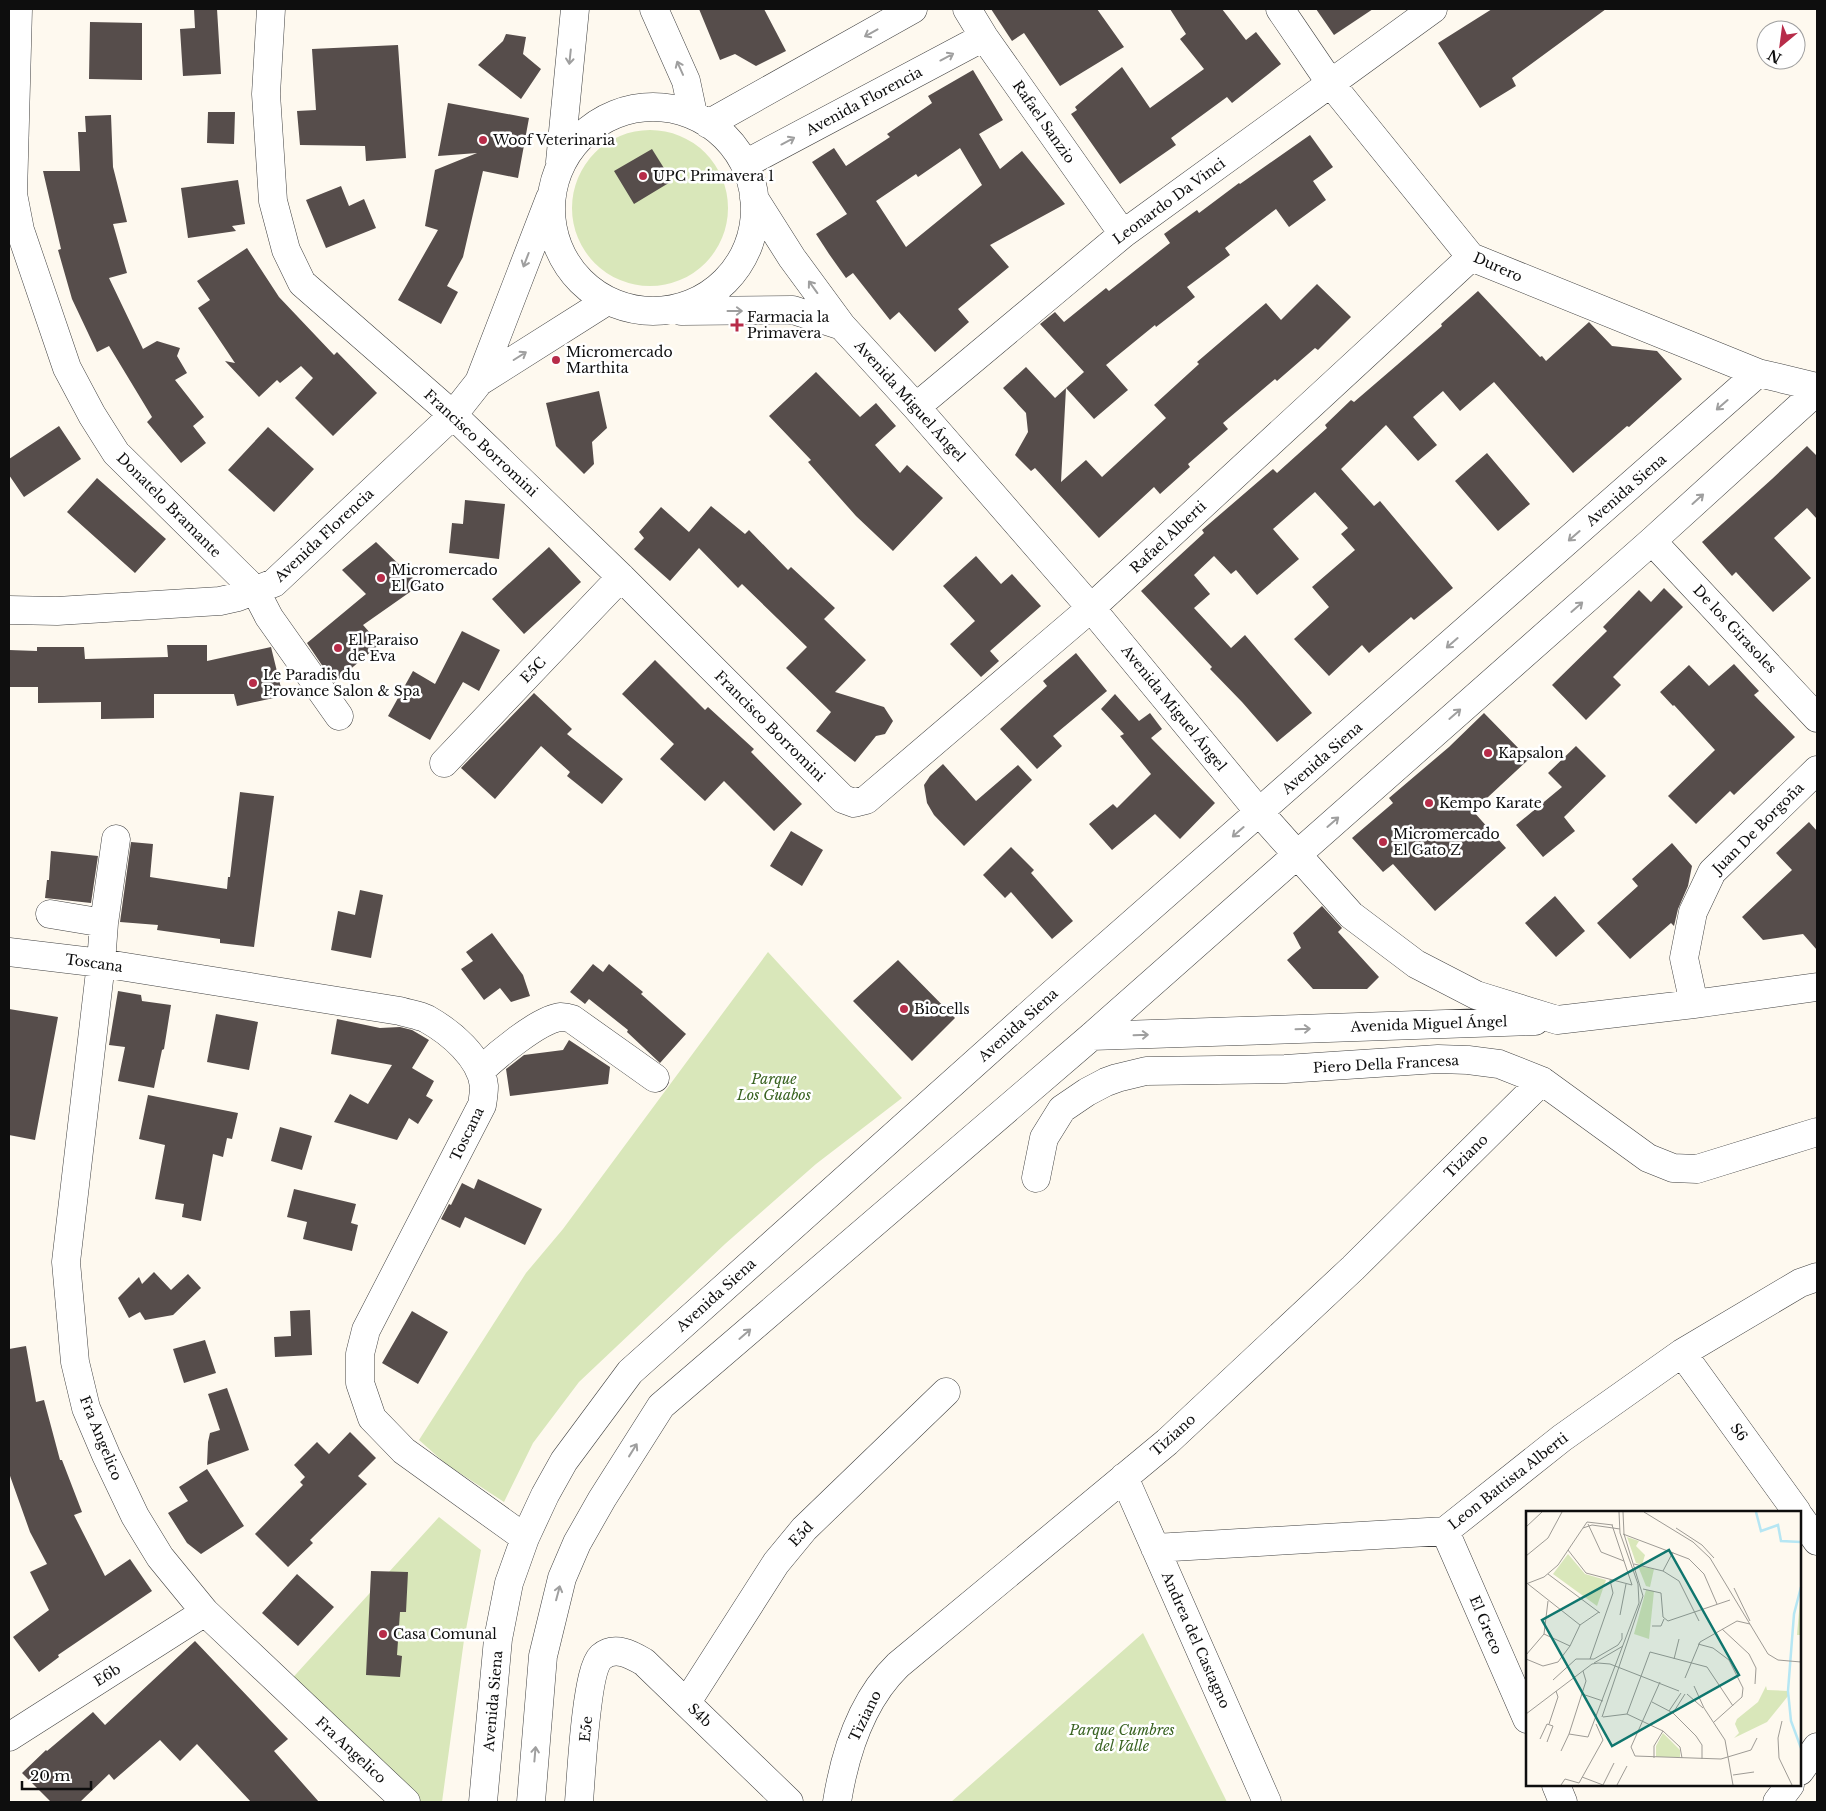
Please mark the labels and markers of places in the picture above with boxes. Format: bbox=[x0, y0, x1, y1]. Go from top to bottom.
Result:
place label: Woof Veterinaria bbox=[492, 131, 615, 149]
marker: Woof Veterinaria bbox=[477, 134, 489, 146]
place label: UPC Primavera 1 bbox=[653, 167, 774, 185]
marker: UPC Primavera 1 bbox=[637, 170, 649, 182]
place label: Farmacia la Primavera bbox=[747, 308, 830, 342]
marker: Farmacia la Primavera bbox=[731, 319, 743, 331]
place label: Micromercado Marthita bbox=[566, 343, 673, 377]
marker: Micromercado Marthita bbox=[550, 354, 562, 366]
place label: Micromercado El Gato bbox=[391, 561, 498, 595]
marker: Micromercado El Gato bbox=[375, 572, 387, 584]
place label: El Paraiso de Eva bbox=[348, 631, 419, 665]
marker: El Paraiso de Eva bbox=[332, 642, 344, 654]
place label: Le Paradis du Provance Salon & Spa bbox=[263, 666, 420, 700]
marker: Le Paradis du Provance Salon & Spa bbox=[247, 677, 259, 689]
place label: Kapsalon bbox=[1498, 744, 1564, 762]
marker: Kapsalon bbox=[1482, 747, 1494, 759]
place label: Kempo Karate bbox=[1439, 794, 1542, 812]
marker: Kempo Karate bbox=[1423, 797, 1435, 809]
place label: Micromercado El Gato Z bbox=[1393, 825, 1500, 859]
marker: Micromercado El Gato Z bbox=[1377, 836, 1389, 848]
place label: Biocells bbox=[914, 1000, 970, 1018]
marker: Biocells bbox=[898, 1003, 910, 1015]
place label: Casa Comunal bbox=[393, 1625, 497, 1643]
marker: Casa Comunal bbox=[377, 1628, 389, 1640]

